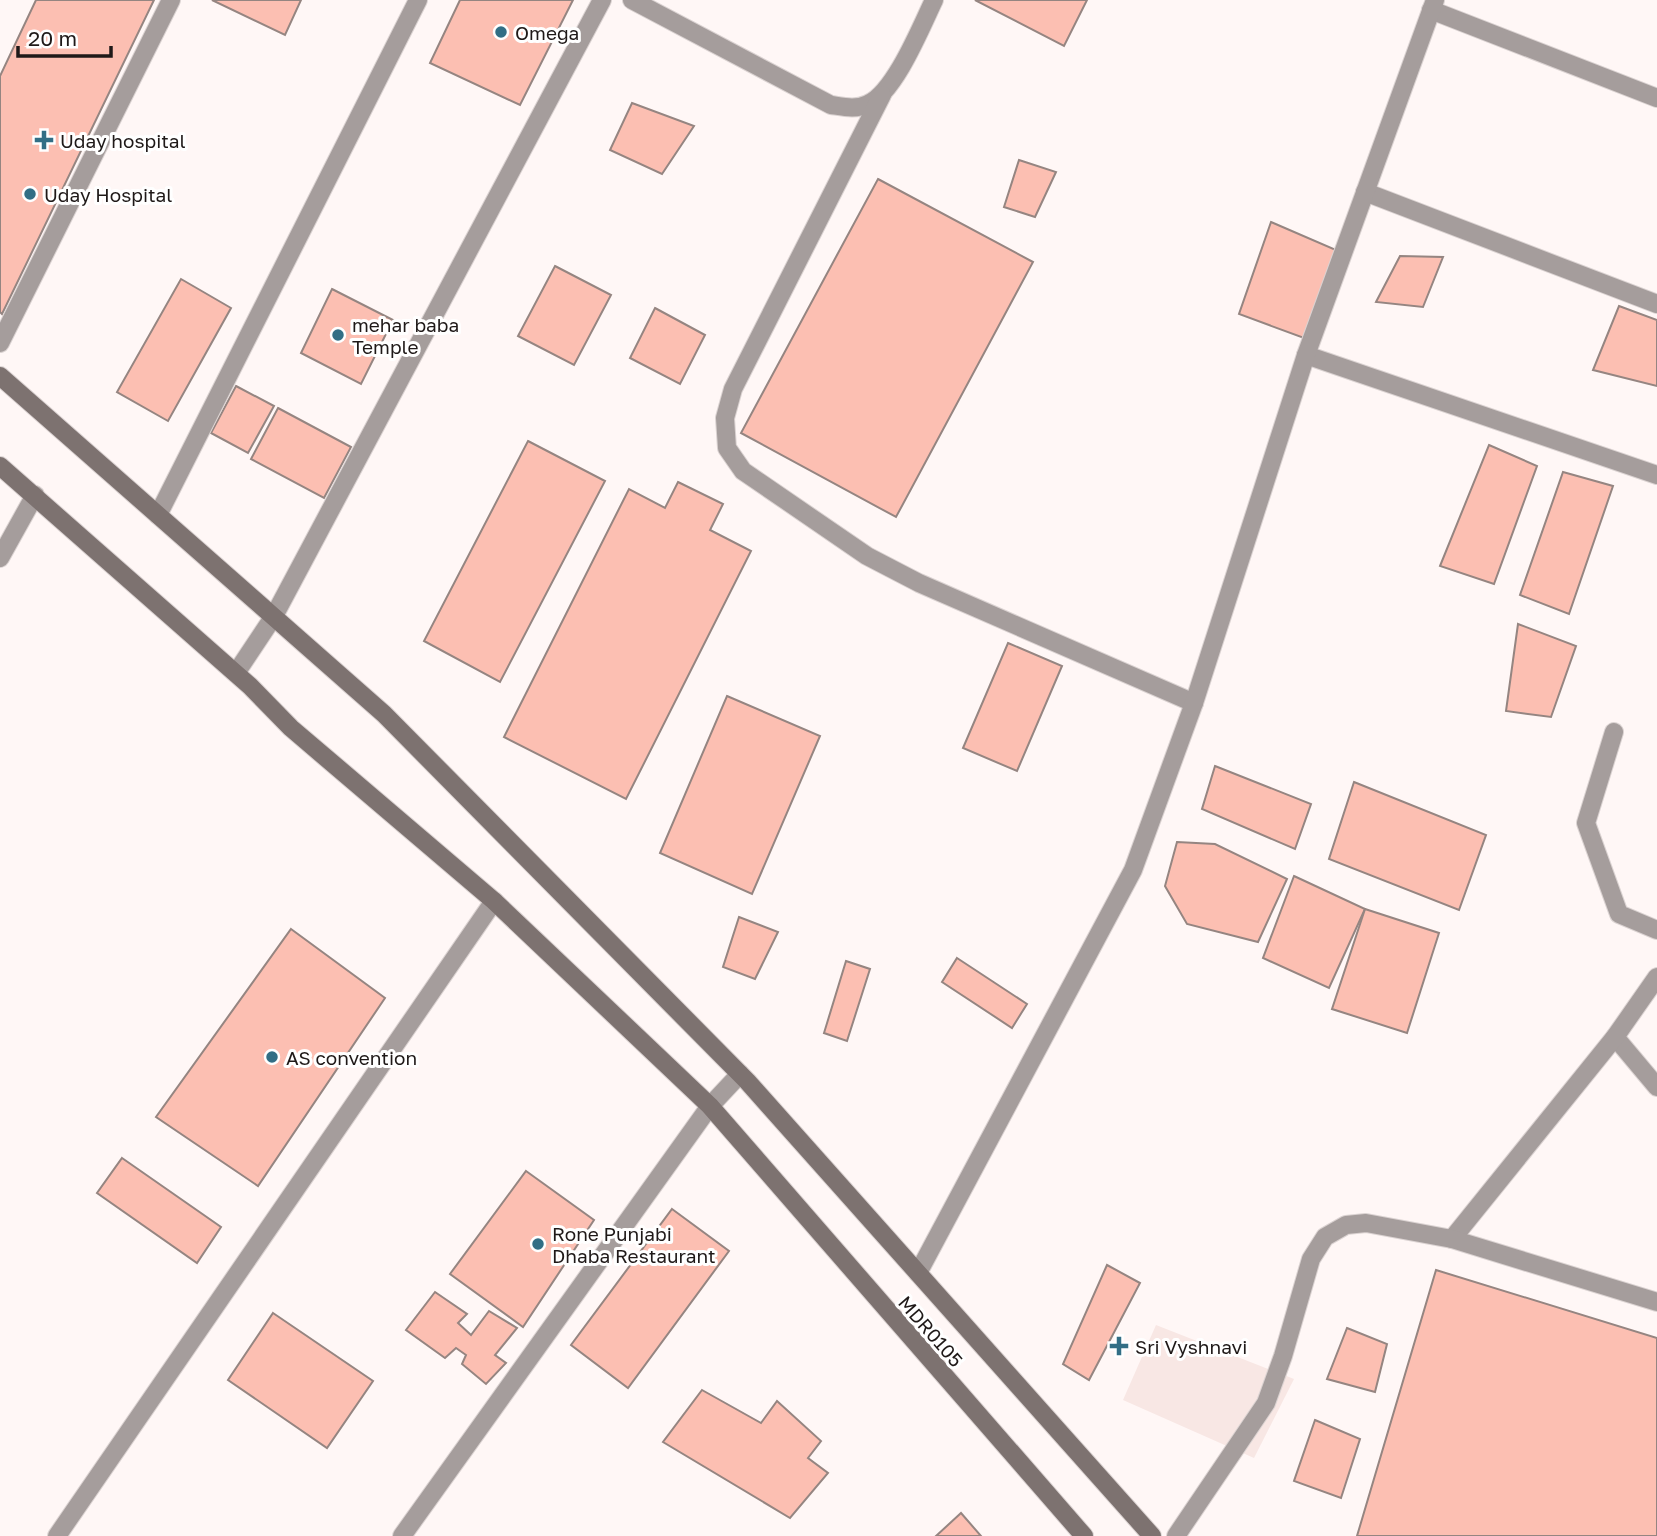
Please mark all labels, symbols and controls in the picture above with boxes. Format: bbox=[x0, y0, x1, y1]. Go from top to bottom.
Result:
scale bar bbox=[18, 14, 110, 58]
place label: Omega bbox=[515, 21, 579, 44]
marker: Omega bbox=[493, 24, 509, 40]
text: 20 m bbox=[28, 25, 77, 51]
place label: Uday hospital bbox=[60, 129, 186, 152]
marker: Uday hospital bbox=[34, 130, 54, 150]
place label: Uday Hospital bbox=[44, 183, 172, 206]
marker: Uday Hospital bbox=[22, 186, 38, 202]
place label: mehar baba Temple bbox=[352, 313, 459, 358]
marker: mehar baba Temple bbox=[330, 327, 346, 343]
place label: AS convention bbox=[286, 1046, 417, 1069]
marker: AS convention bbox=[264, 1049, 280, 1065]
place label: Rone Punjabi Dhaba Restaurant bbox=[552, 1222, 716, 1267]
marker: Rone Punjabi Dhaba Restaurant bbox=[530, 1236, 546, 1252]
street label: MDR0105 bbox=[894, 1291, 968, 1371]
place label: Sri Vyshnavi bbox=[1135, 1335, 1247, 1358]
marker: Sri Vyshnavi bbox=[1109, 1336, 1129, 1356]

